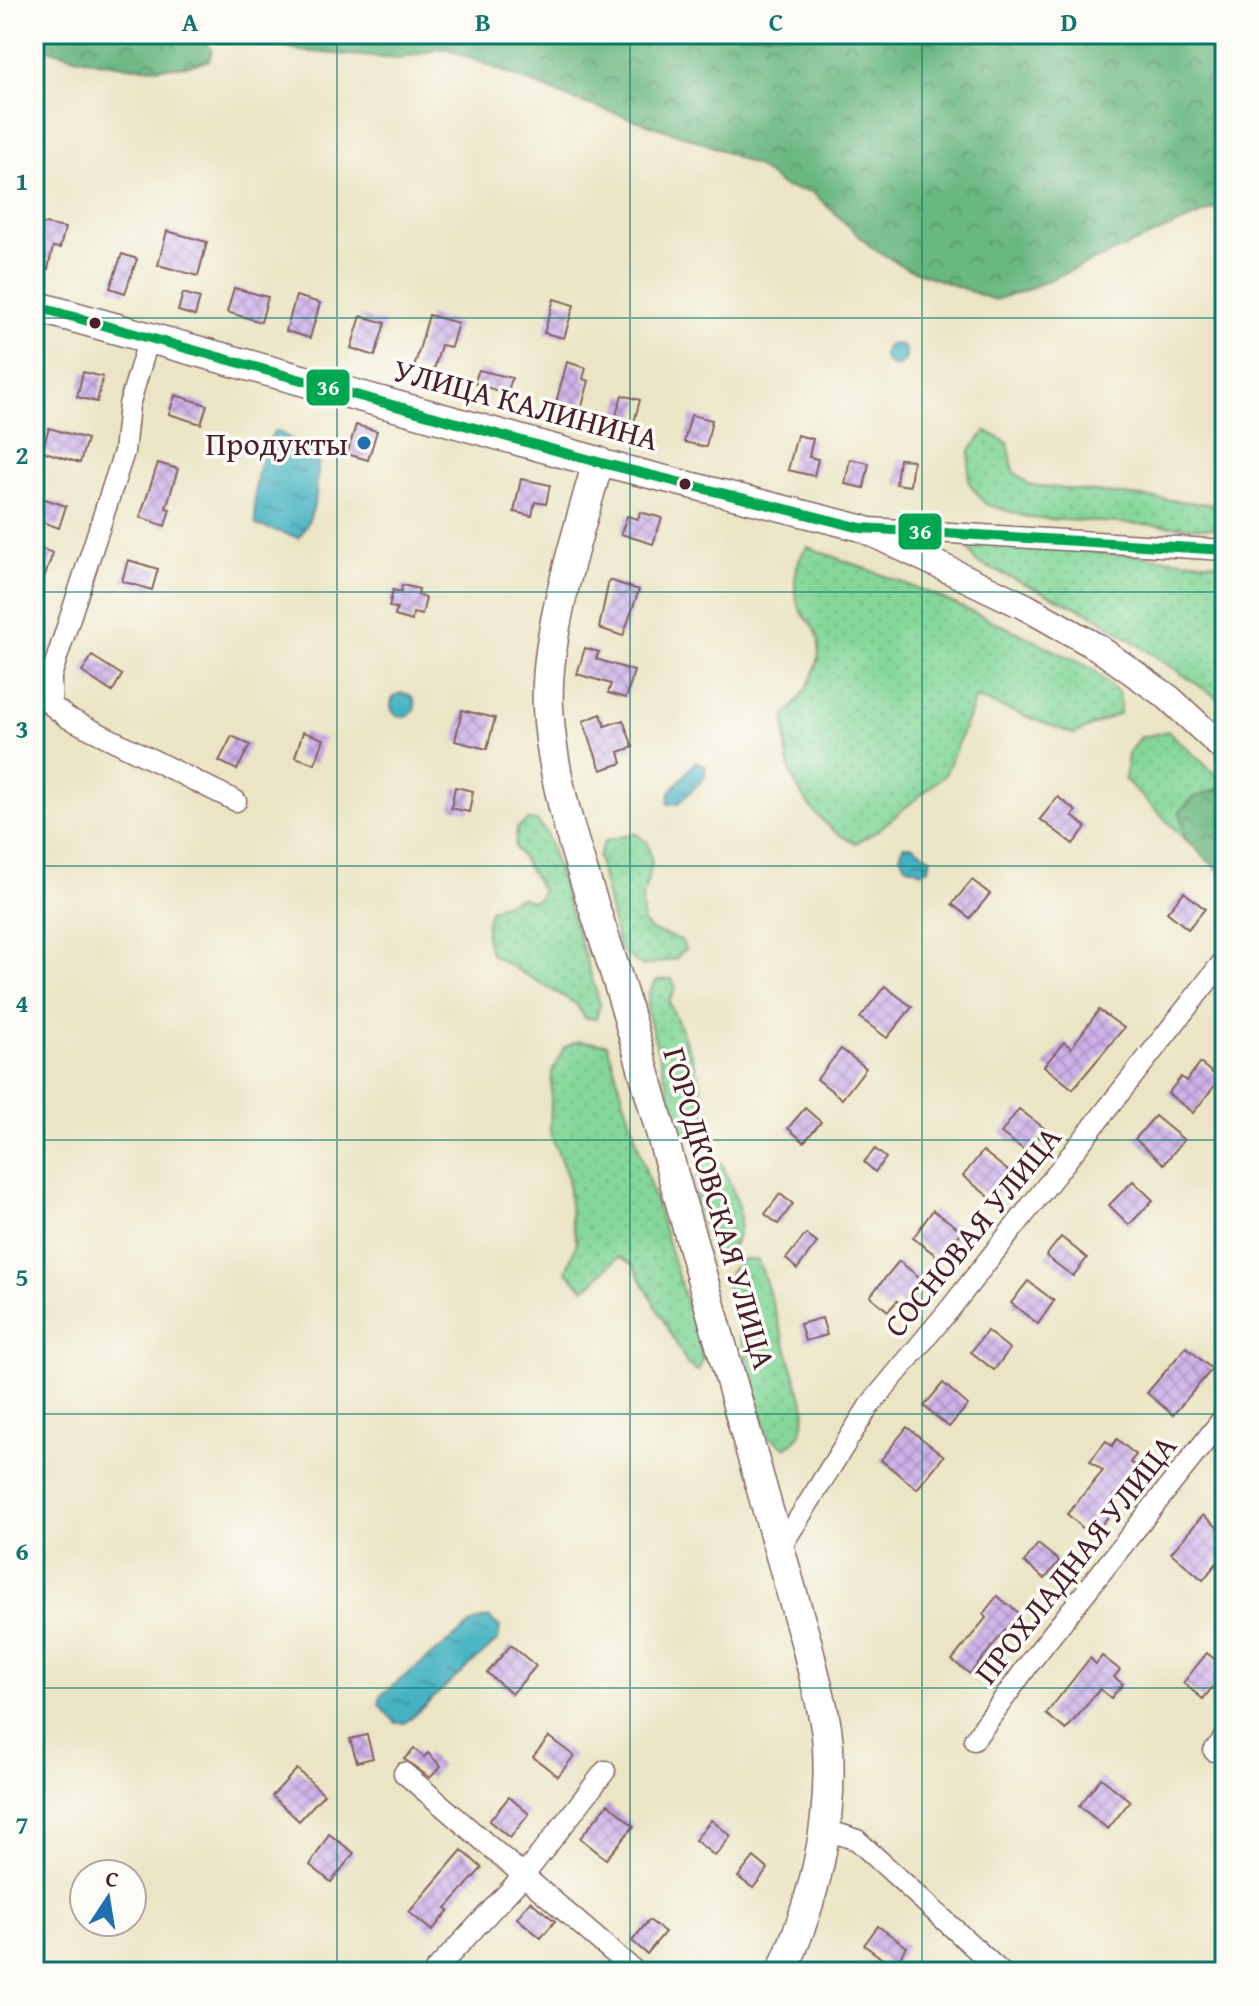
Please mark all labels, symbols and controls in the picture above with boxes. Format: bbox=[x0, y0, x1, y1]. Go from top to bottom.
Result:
text: A bbox=[182, 2, 199, 41]
text: B bbox=[475, 2, 491, 41]
text: C bbox=[769, 2, 783, 41]
text: D bbox=[1061, 2, 1077, 41]
text: 1 bbox=[15, 161, 29, 200]
unlabelled marker bbox=[87, 315, 103, 331]
street label: УЛИЦА КАЛИНИНА bbox=[388, 346, 664, 462]
line badge: 36 bbox=[305, 368, 351, 407]
text: 36 bbox=[317, 371, 339, 403]
place label: Продукты bbox=[205, 420, 348, 467]
marker: Продукты bbox=[355, 434, 373, 452]
text: 2 bbox=[15, 435, 29, 474]
unlabelled marker bbox=[677, 476, 693, 492]
line badge: 36 bbox=[897, 512, 943, 551]
text: 36 bbox=[909, 515, 931, 547]
text: 3 bbox=[15, 709, 29, 748]
text: 4 bbox=[15, 983, 29, 1022]
street label: ГОРОДКОВСКАЯ УЛИЦА bbox=[652, 1042, 789, 1375]
street label: СОСНОВАЯ УЛИЦА bbox=[872, 1115, 1072, 1347]
text: 5 bbox=[15, 1257, 29, 1296]
street label: ПРОХЛАДНАЯ УЛИЦА bbox=[963, 1424, 1188, 1694]
text: 6 bbox=[15, 1531, 29, 1570]
text: 7 bbox=[15, 1805, 29, 1844]
north arrow bbox=[68, 1858, 148, 1938]
text: С bbox=[103, 1861, 122, 1895]

